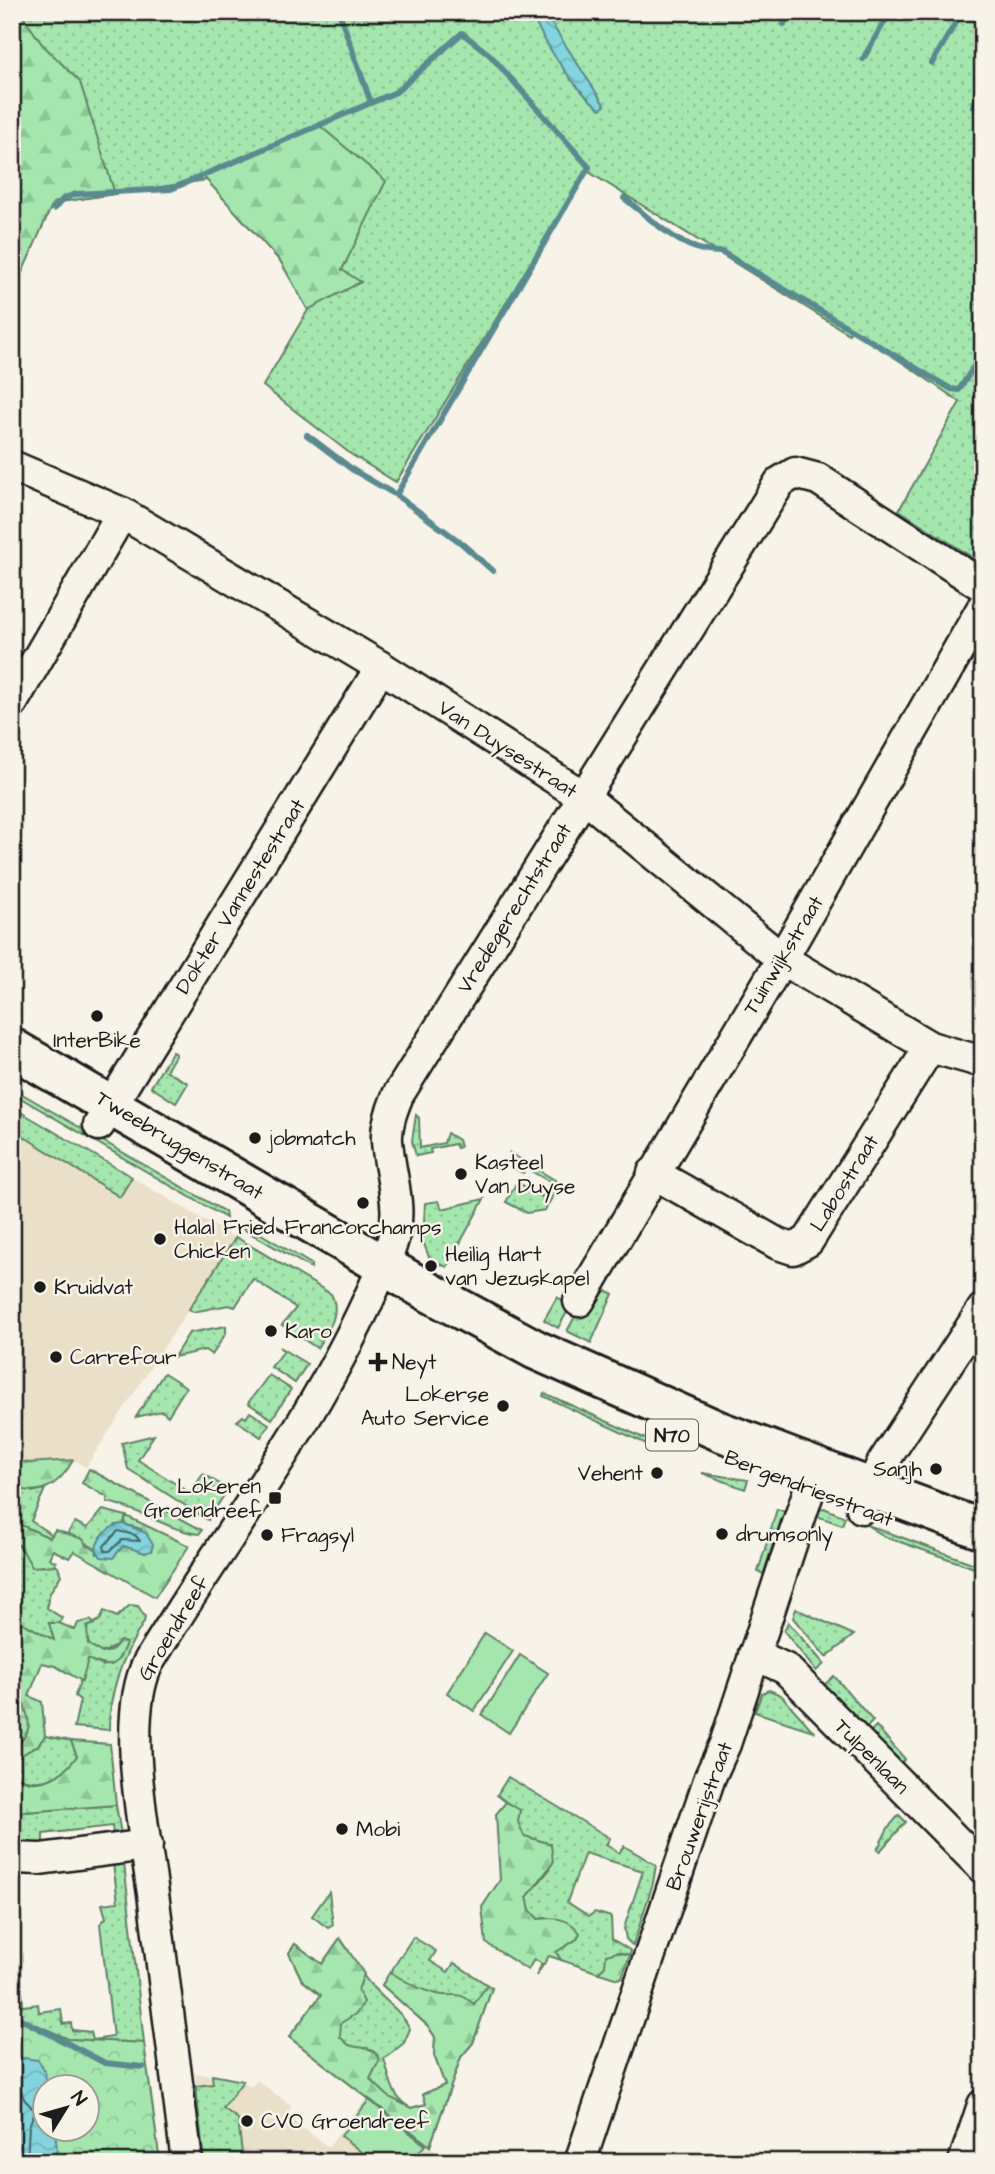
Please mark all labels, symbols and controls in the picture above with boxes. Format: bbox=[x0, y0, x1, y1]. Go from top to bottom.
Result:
street label: Van Duysestraat bbox=[431, 693, 584, 807]
street label: Dokter Vannestestraat bbox=[168, 793, 313, 999]
street label: Vredegerechtstraat bbox=[450, 817, 581, 1000]
street label: Tuinwijkstraat bbox=[736, 890, 831, 1020]
marker: InterBike bbox=[89, 1008, 105, 1024]
place label: InterBike bbox=[53, 1026, 141, 1055]
street label: Tweebruggenstraat bbox=[89, 1084, 269, 1209]
place label: jobmatch bbox=[266, 1124, 356, 1153]
street label: Labostraat bbox=[803, 1129, 886, 1237]
marker: jobmatch bbox=[247, 1130, 263, 1146]
place label: Kasteel Van Duyse bbox=[475, 1148, 575, 1203]
marker: Kasteel Van Duyse bbox=[453, 1166, 469, 1182]
marker: Francorchamps bbox=[355, 1195, 371, 1211]
place label: Halal Fried Chicken bbox=[174, 1213, 275, 1266]
place label: Francorchamps bbox=[285, 1213, 441, 1243]
marker: Halal Fried Chicken bbox=[152, 1231, 168, 1247]
place label: Heilig Hart van Jezuskapel bbox=[445, 1240, 590, 1294]
marker: Heilig Hart van Jezuskapel bbox=[423, 1258, 439, 1274]
place label: Kruidvat bbox=[54, 1273, 133, 1302]
marker: Kruidvat bbox=[32, 1279, 48, 1295]
place label: Karo bbox=[285, 1317, 332, 1346]
marker: Karo bbox=[263, 1323, 279, 1339]
place label: Carrefour bbox=[70, 1343, 177, 1372]
place label: Neyt bbox=[392, 1348, 437, 1379]
marker: Carrefour bbox=[48, 1349, 64, 1365]
marker: Neyt bbox=[370, 1354, 386, 1370]
place label: Lokerse Auto Service bbox=[361, 1380, 489, 1433]
marker: Lokerse Auto Service bbox=[495, 1398, 511, 1414]
road number: N70 bbox=[646, 1420, 698, 1450]
street label: Bergendriesstraat bbox=[720, 1443, 898, 1536]
place label: Sanjh bbox=[873, 1455, 923, 1484]
place label: Vehent bbox=[578, 1459, 644, 1488]
marker: Sanjh bbox=[928, 1461, 944, 1477]
marker: Vehent bbox=[649, 1465, 665, 1481]
place label: Lokeren Groendreef bbox=[144, 1472, 262, 1525]
marker: Lokeren Groendreef bbox=[267, 1490, 283, 1506]
place label: drumsonly bbox=[736, 1520, 834, 1551]
place label: Fragsyl bbox=[281, 1521, 354, 1552]
marker: drumsonly bbox=[714, 1526, 730, 1542]
marker: Fragsyl bbox=[259, 1527, 275, 1543]
street label: Groendreef bbox=[131, 1570, 216, 1686]
street label: Tulpenlaan bbox=[827, 1712, 916, 1801]
street label: Brouwerijstraat bbox=[659, 1737, 740, 1895]
place label: Mobi bbox=[356, 1815, 400, 1844]
marker: Mobi bbox=[334, 1821, 350, 1837]
north arrow bbox=[32, 2072, 102, 2142]
text: N bbox=[64, 2086, 93, 2112]
place label: CVO Groendreef bbox=[261, 2107, 429, 2136]
marker: CVO Groendreef bbox=[239, 2113, 255, 2129]

